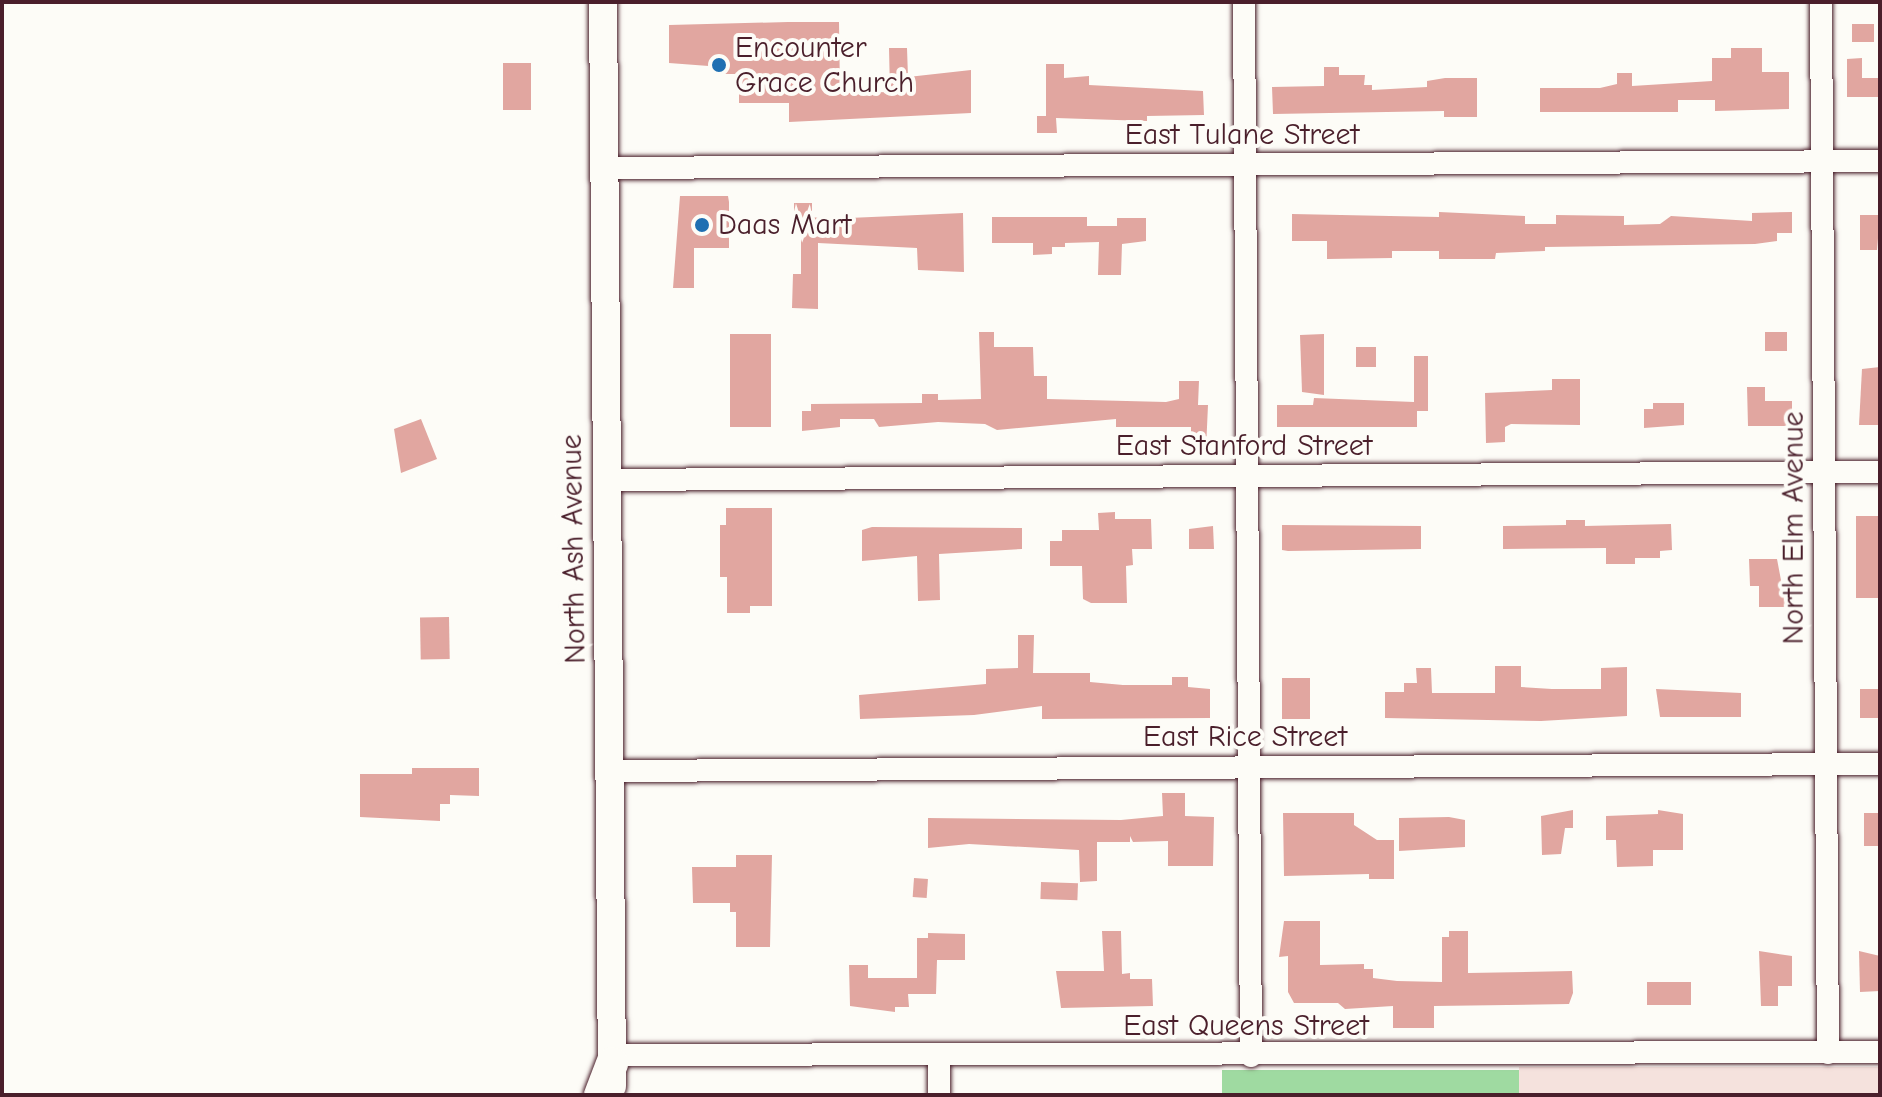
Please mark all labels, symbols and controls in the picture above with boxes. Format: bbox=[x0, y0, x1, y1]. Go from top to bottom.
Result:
place label: Encounter Grace Church bbox=[735, 30, 914, 100]
marker: Encounter Grace Church bbox=[710, 56, 728, 74]
street label: East Tulane Street bbox=[1125, 117, 1359, 153]
place label: Daas Mart bbox=[718, 207, 851, 243]
marker: Daas Mart bbox=[693, 216, 711, 234]
street label: North Elm Avenue bbox=[1776, 411, 1812, 645]
street label: East Stanford Street bbox=[1116, 428, 1372, 464]
street label: North Ash Avenue bbox=[554, 434, 594, 664]
street label: East Rice Street bbox=[1143, 719, 1347, 755]
street label: East Queens Street bbox=[1123, 1008, 1369, 1044]

